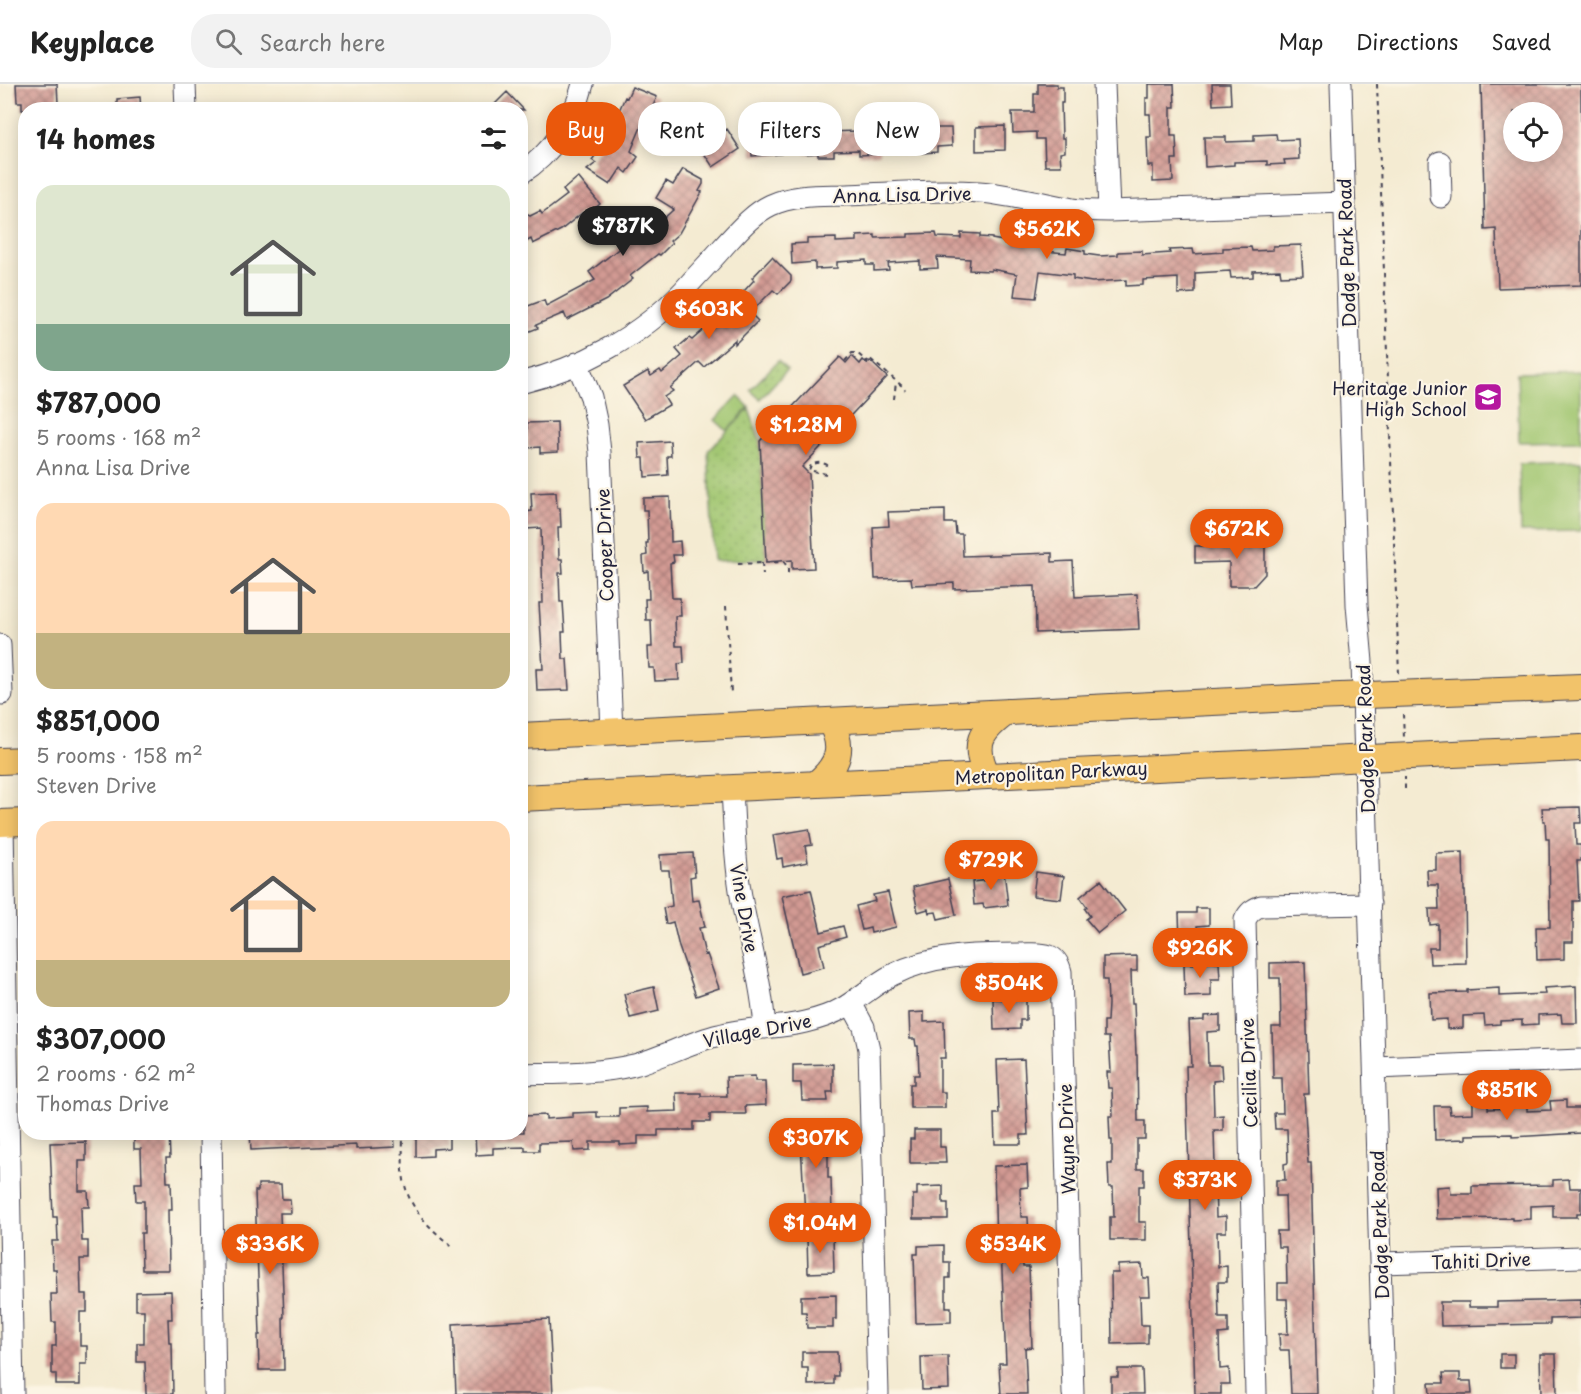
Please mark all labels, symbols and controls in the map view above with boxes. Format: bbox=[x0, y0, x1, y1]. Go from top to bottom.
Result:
search box bbox=[191, 14, 611, 68]
text: Keyplace bbox=[30, 20, 155, 63]
icon: search bbox=[212, 25, 245, 58]
text: Search here bbox=[260, 25, 385, 58]
text: Map bbox=[1278, 25, 1323, 57]
text: Directions bbox=[1356, 25, 1458, 57]
text: Saved bbox=[1491, 25, 1551, 57]
chip: Buy bbox=[546, 102, 626, 156]
chip: Rent bbox=[638, 102, 726, 156]
chip: Filters bbox=[738, 102, 842, 156]
chip: New bbox=[854, 102, 940, 156]
map controls bbox=[1503, 102, 1563, 162]
button: locate bbox=[1503, 102, 1563, 162]
text: 14 homes bbox=[36, 119, 155, 158]
icon: filters bbox=[477, 122, 510, 155]
street label: Dodge Park Road bbox=[1330, 178, 1362, 328]
street label: Anna Lisa Drive bbox=[832, 179, 972, 209]
pin: $787K bbox=[581, 206, 665, 257]
pin: $562K bbox=[1005, 209, 1089, 260]
text: $787K bbox=[592, 210, 654, 240]
text: $562K bbox=[1014, 213, 1080, 243]
icon: home bbox=[219, 224, 327, 332]
pin: $603K bbox=[667, 289, 751, 340]
text: $603K bbox=[674, 293, 744, 323]
place label: Heritage Junior High School bbox=[1332, 374, 1468, 422]
school or university icon: Heritage Junior High School bbox=[1472, 381, 1504, 413]
text: $787,000 bbox=[36, 383, 161, 422]
pin: $1.28M bbox=[757, 405, 855, 456]
text: $1.28M bbox=[770, 409, 842, 439]
text: 5 rooms · 168 m² bbox=[36, 422, 201, 452]
text: Anna Lisa Drive bbox=[36, 452, 190, 482]
street label: Cooper Drive bbox=[589, 488, 619, 602]
pin: $672K bbox=[1195, 509, 1279, 560]
text: $672K bbox=[1204, 513, 1270, 543]
icon: home bbox=[219, 542, 327, 650]
street label: Dodge Park Road bbox=[1349, 664, 1381, 814]
text: $851,000 bbox=[36, 701, 160, 740]
text: 5 rooms · 158 m² bbox=[36, 740, 203, 770]
street label: Metropolitan Parkway bbox=[954, 753, 1148, 791]
text: Steven Drive bbox=[36, 770, 157, 800]
pin: $729K bbox=[949, 840, 1033, 891]
text: $729K bbox=[959, 844, 1023, 874]
icon: home bbox=[219, 860, 327, 968]
street label: Vine Drive bbox=[724, 861, 766, 955]
pin: $926K bbox=[1158, 928, 1242, 979]
text: $926K bbox=[1167, 932, 1233, 962]
pin: $504K bbox=[967, 963, 1051, 1014]
text: $504K bbox=[975, 967, 1043, 997]
street label: Village Drive bbox=[700, 1006, 814, 1054]
street label: Cecilia Drive bbox=[1233, 1017, 1263, 1128]
text: $307,000 bbox=[36, 1019, 166, 1058]
text: 2 rooms · 62 m² bbox=[36, 1058, 196, 1088]
pin: $851K bbox=[1465, 1070, 1549, 1121]
text: $851K bbox=[1476, 1074, 1538, 1104]
street label: Wayne Drive bbox=[1051, 1083, 1081, 1195]
text: Thomas Drive bbox=[36, 1088, 169, 1118]
pin: $307K bbox=[774, 1118, 858, 1169]
text: $307K bbox=[783, 1122, 849, 1152]
street label: Dodge Park Road bbox=[1363, 1150, 1395, 1300]
pin: $373K bbox=[1163, 1160, 1247, 1211]
text: $373K bbox=[1173, 1164, 1237, 1194]
pin: $1.04M bbox=[771, 1203, 869, 1254]
text: $1.04M bbox=[783, 1207, 857, 1237]
pin: $336K bbox=[228, 1224, 312, 1275]
pin: $534K bbox=[971, 1224, 1055, 1275]
text: $336K bbox=[236, 1228, 304, 1258]
text: $534K bbox=[980, 1228, 1046, 1258]
street label: Tahiti Drive bbox=[1431, 1245, 1531, 1275]

